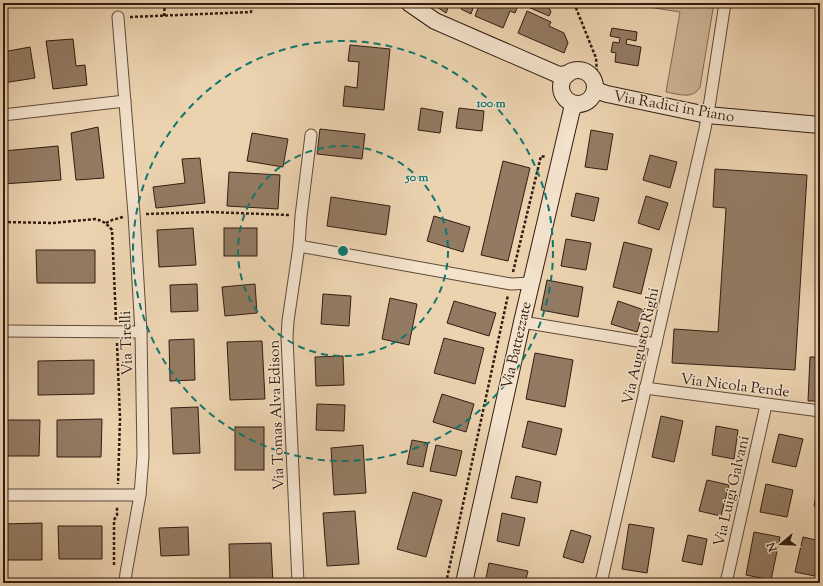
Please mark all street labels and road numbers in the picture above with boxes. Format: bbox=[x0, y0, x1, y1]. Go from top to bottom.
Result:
street label: Via Radici in Piano bbox=[612, 86, 736, 128]
street label: Via Augusto Righi bbox=[618, 286, 665, 407]
street label: Via Battezzate bbox=[497, 299, 538, 391]
street label: Via Tirelli bbox=[116, 310, 139, 376]
street label: Via Tomas Alva Edison bbox=[264, 339, 291, 490]
street label: Via Nicola Pende bbox=[679, 369, 791, 404]
street label: Via Luigi Galvani bbox=[709, 434, 755, 549]

